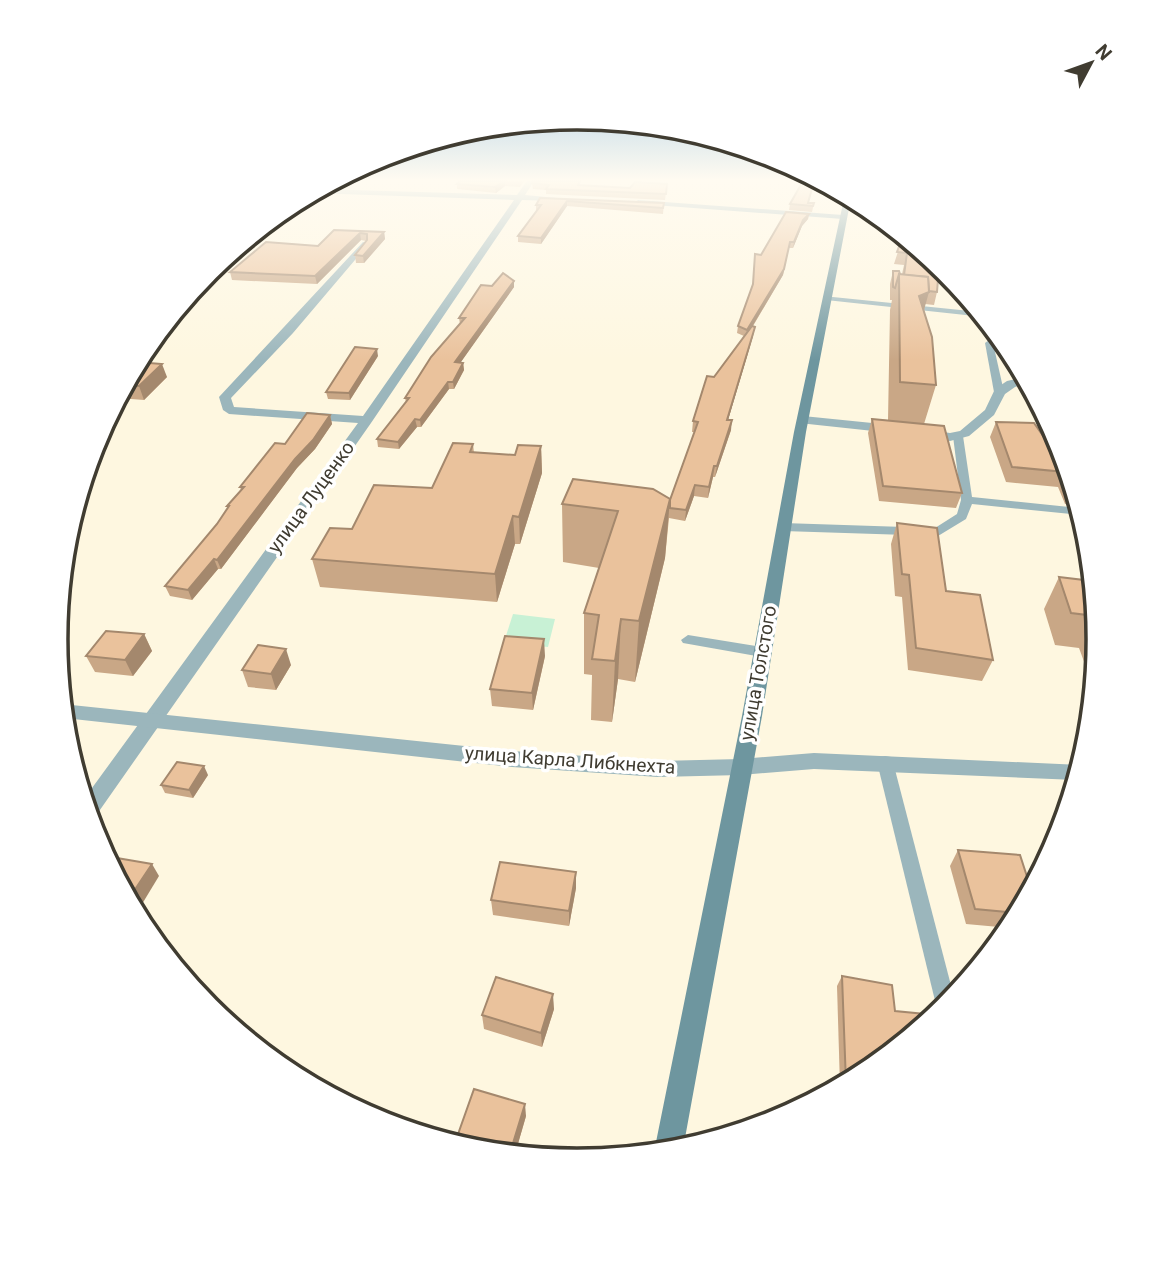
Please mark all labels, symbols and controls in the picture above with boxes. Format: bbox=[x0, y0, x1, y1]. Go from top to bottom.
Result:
north arrow bbox=[1056, 28, 1126, 98]
text: N bbox=[1090, 40, 1117, 65]
street label: улица Луценко bbox=[263, 437, 359, 557]
street label: улица Толстого bbox=[735, 604, 781, 742]
street label: улица Карла Либкнехта bbox=[464, 741, 676, 779]

